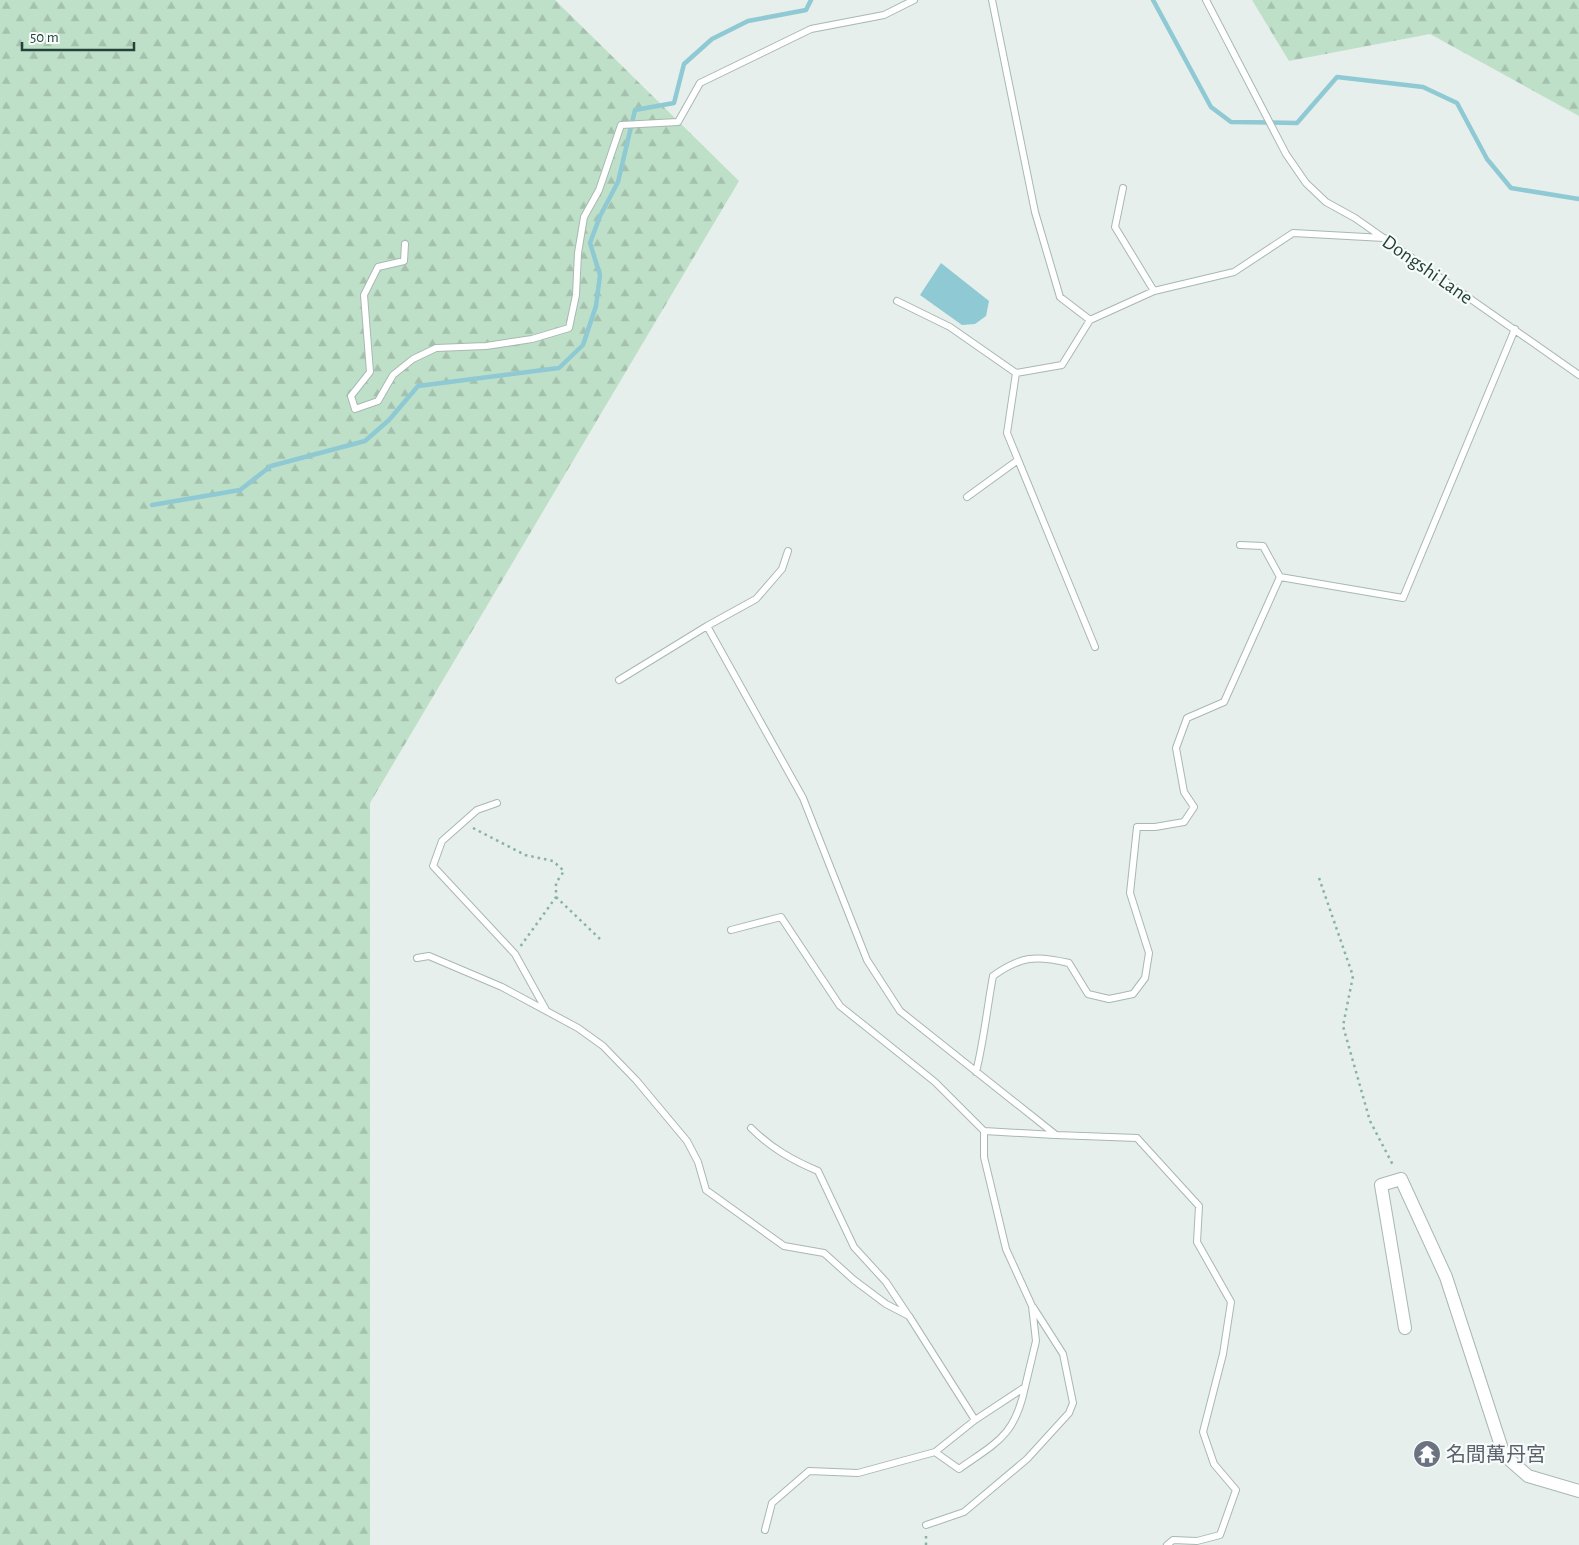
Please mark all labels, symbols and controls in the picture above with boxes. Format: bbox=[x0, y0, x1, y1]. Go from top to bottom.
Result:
scale bar bbox=[22, 20, 135, 52]
text: 50 m bbox=[30, 30, 59, 45]
street label: Dongshi Lane bbox=[1378, 231, 1476, 308]
temple icon: 名間萬丹宮 bbox=[1412, 1439, 1442, 1469]
place label: 名間萬丹宮 bbox=[1446, 1443, 1546, 1465]

